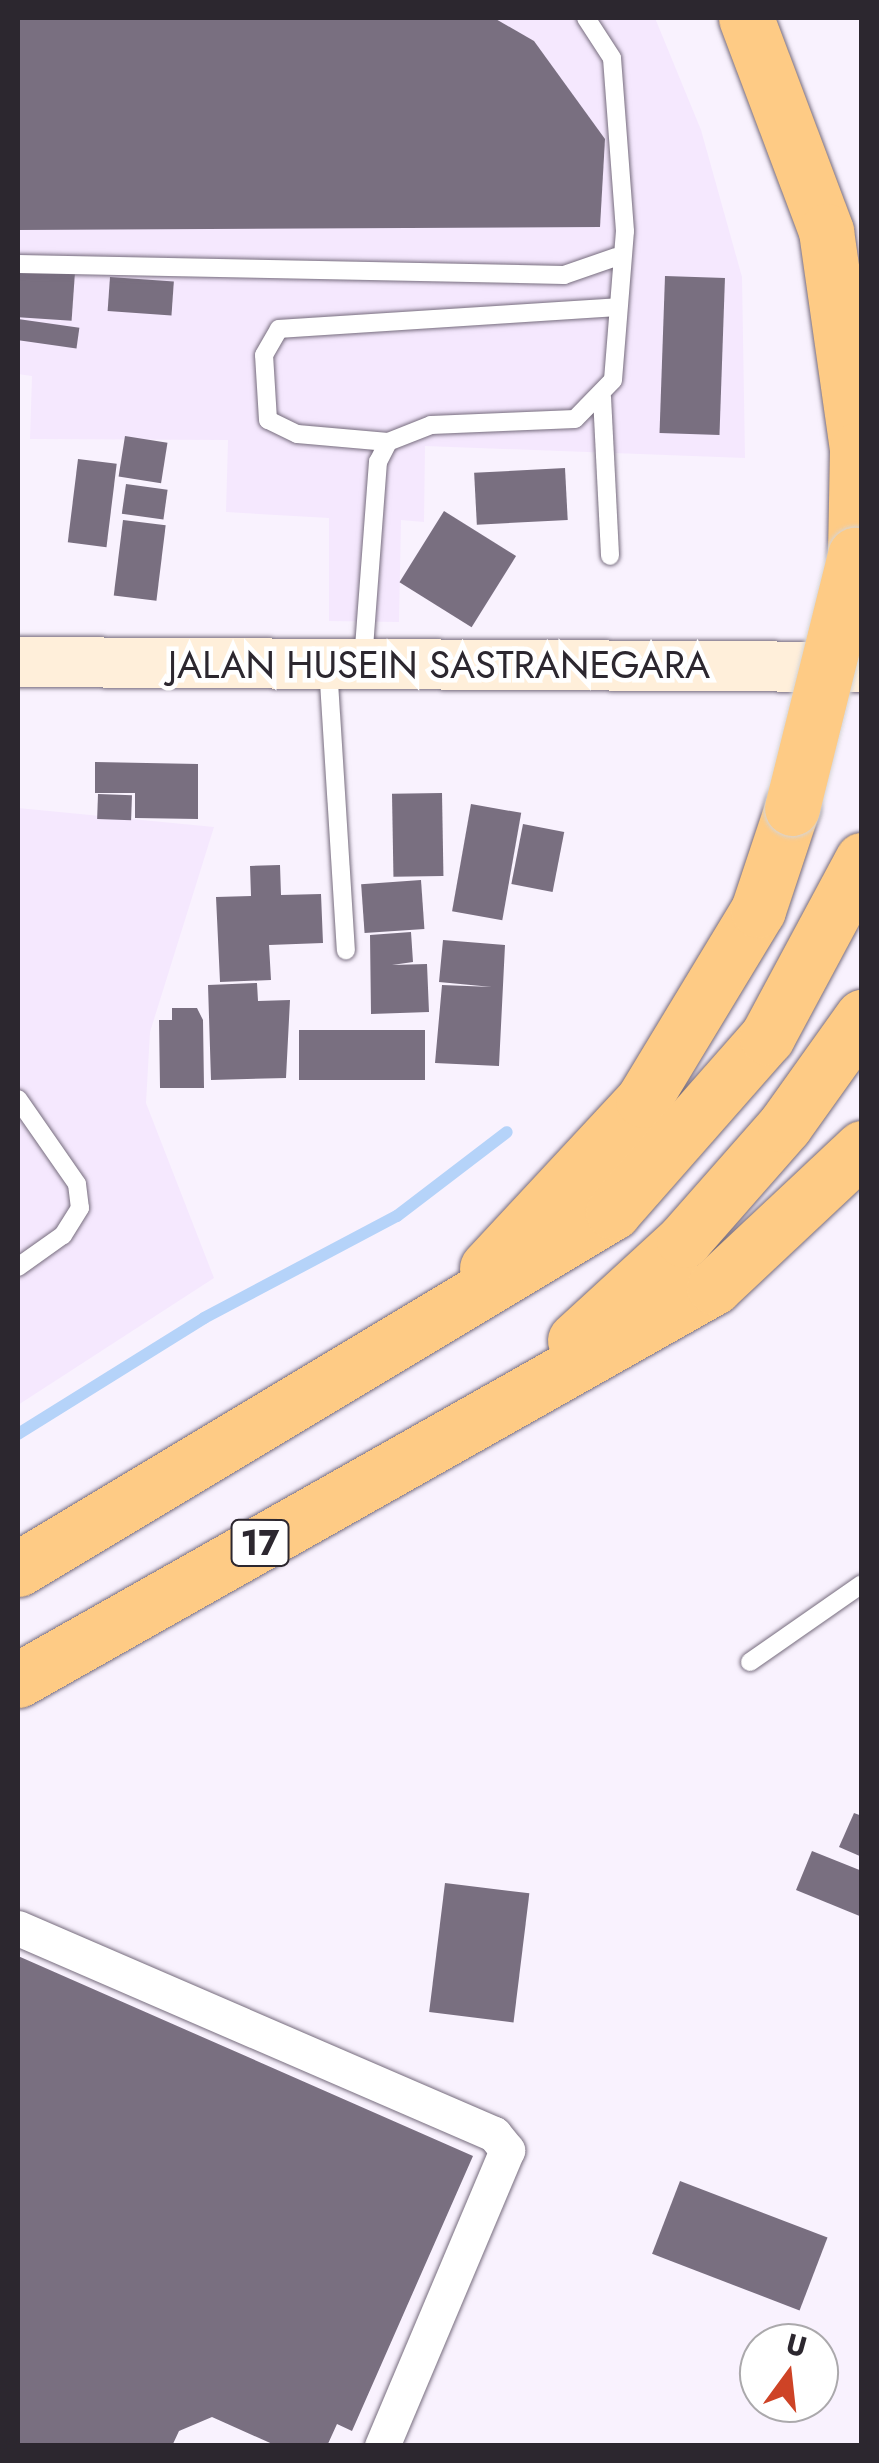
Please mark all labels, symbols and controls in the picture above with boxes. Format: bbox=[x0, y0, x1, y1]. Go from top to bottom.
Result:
street label: JALAN HUSEIN SASTRANEGARA bbox=[168, 642, 710, 688]
road number: 17 bbox=[230, 1513, 290, 1573]
north arrow bbox=[739, 2323, 839, 2423]
text: U bbox=[782, 2323, 811, 2368]

